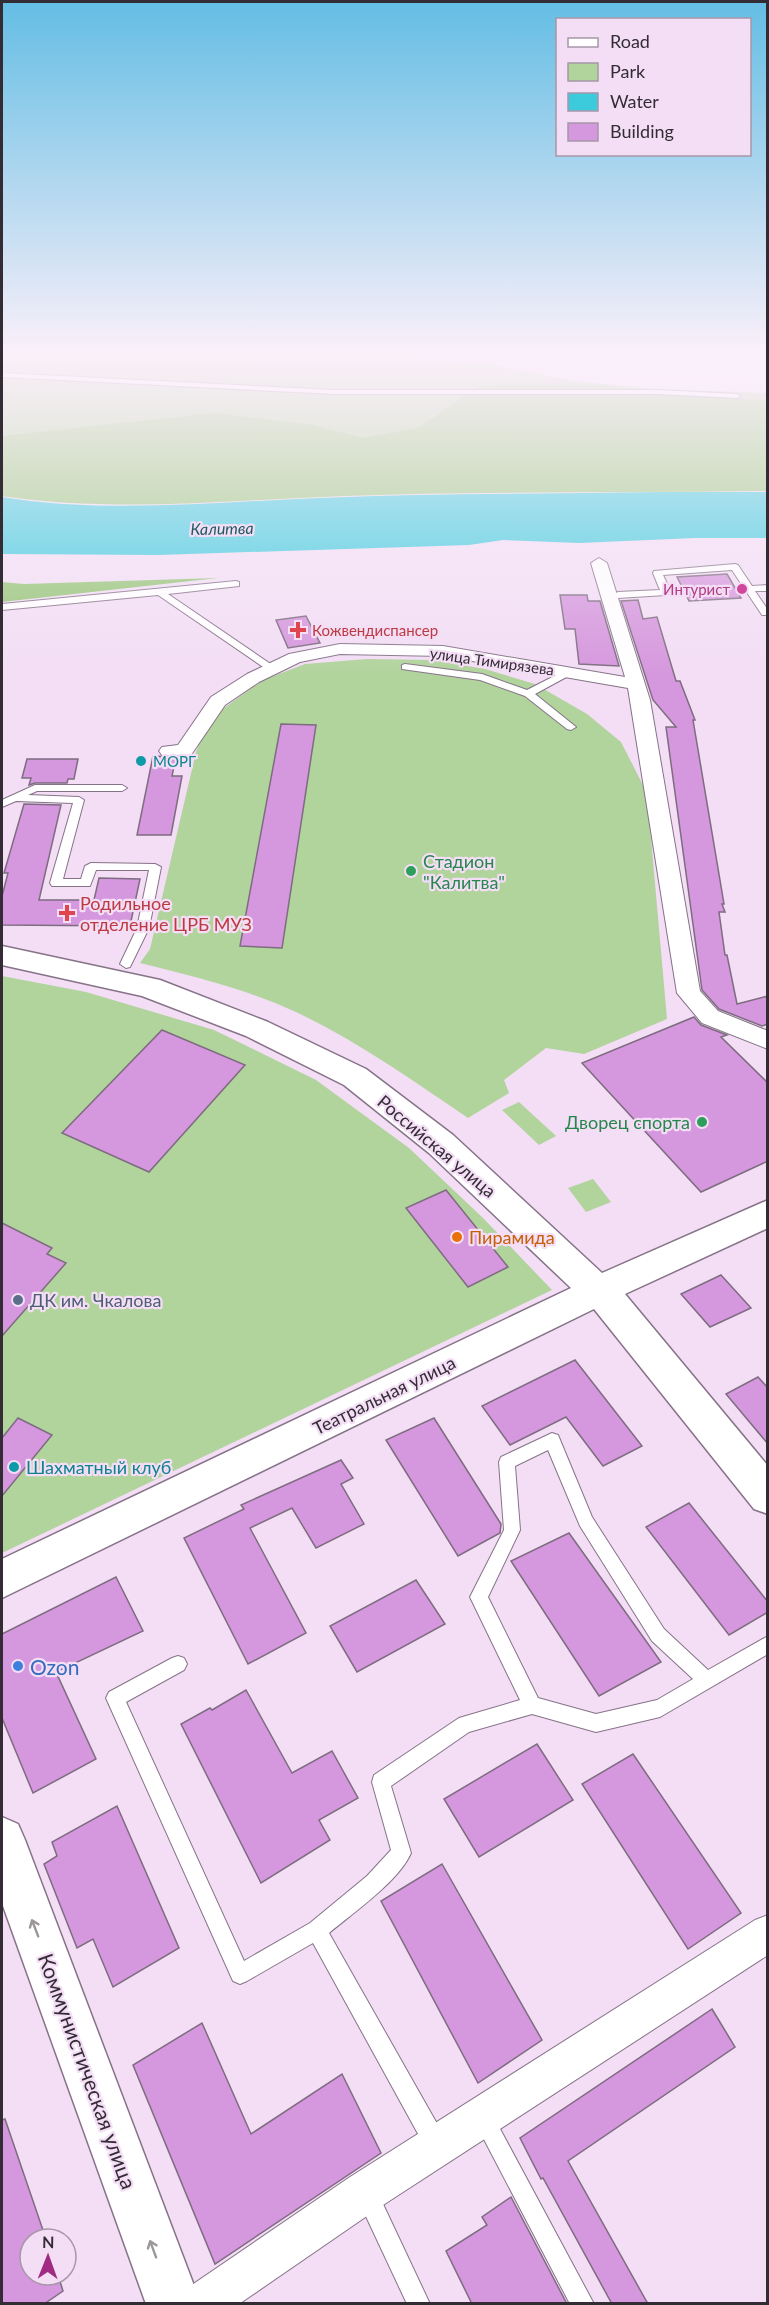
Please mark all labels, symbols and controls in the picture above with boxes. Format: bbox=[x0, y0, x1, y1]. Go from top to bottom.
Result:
legend bbox=[556, 18, 751, 156]
text: Road bbox=[610, 30, 650, 52]
text: Park bbox=[610, 60, 646, 82]
text: Water bbox=[610, 90, 659, 112]
text: Building bbox=[610, 120, 674, 142]
water label: Калитва bbox=[190, 518, 254, 538]
place label: Интурист bbox=[663, 580, 730, 598]
marker: Интурист bbox=[735, 582, 749, 596]
marker: Кожвендиспансер bbox=[289, 621, 307, 639]
place label: Кожвендиспансер bbox=[312, 621, 438, 639]
street label: улица Тимирязева bbox=[429, 643, 555, 679]
place label: МОРГ bbox=[153, 752, 196, 770]
marker: МОРГ bbox=[134, 754, 148, 768]
place label: Стадион "Калитва" bbox=[423, 850, 505, 893]
marker: Стадион "Калитва" bbox=[404, 864, 418, 878]
place label: Родильное отделение ЦРБ МУЗ bbox=[80, 892, 252, 935]
marker: Родильное отделение ЦРБ МУЗ bbox=[58, 904, 76, 922]
street label: Российская улица bbox=[373, 1090, 501, 1202]
place label: Дворец спорта bbox=[565, 1111, 690, 1133]
marker: Дворец спорта bbox=[695, 1115, 709, 1129]
place label: Пирамида bbox=[469, 1226, 555, 1248]
marker: Пирамида bbox=[450, 1230, 464, 1244]
place label: ДК им. Чкалова bbox=[30, 1289, 161, 1311]
marker: ДК им. Чкалова bbox=[11, 1293, 25, 1307]
street label: Театральная улица bbox=[309, 1351, 459, 1439]
place label: Шахматный клуб bbox=[26, 1456, 171, 1478]
marker: Шахматный клуб bbox=[7, 1460, 21, 1474]
place label: Ozon bbox=[30, 1654, 80, 1679]
marker: Ozon bbox=[11, 1659, 25, 1673]
one-way arrow bbox=[28, 1919, 39, 1938]
street label: Коммунистическая улица bbox=[34, 1950, 142, 2192]
north arrow bbox=[18, 2227, 78, 2287]
text: N bbox=[42, 2232, 55, 2251]
one-way arrow bbox=[147, 2240, 158, 2258]

